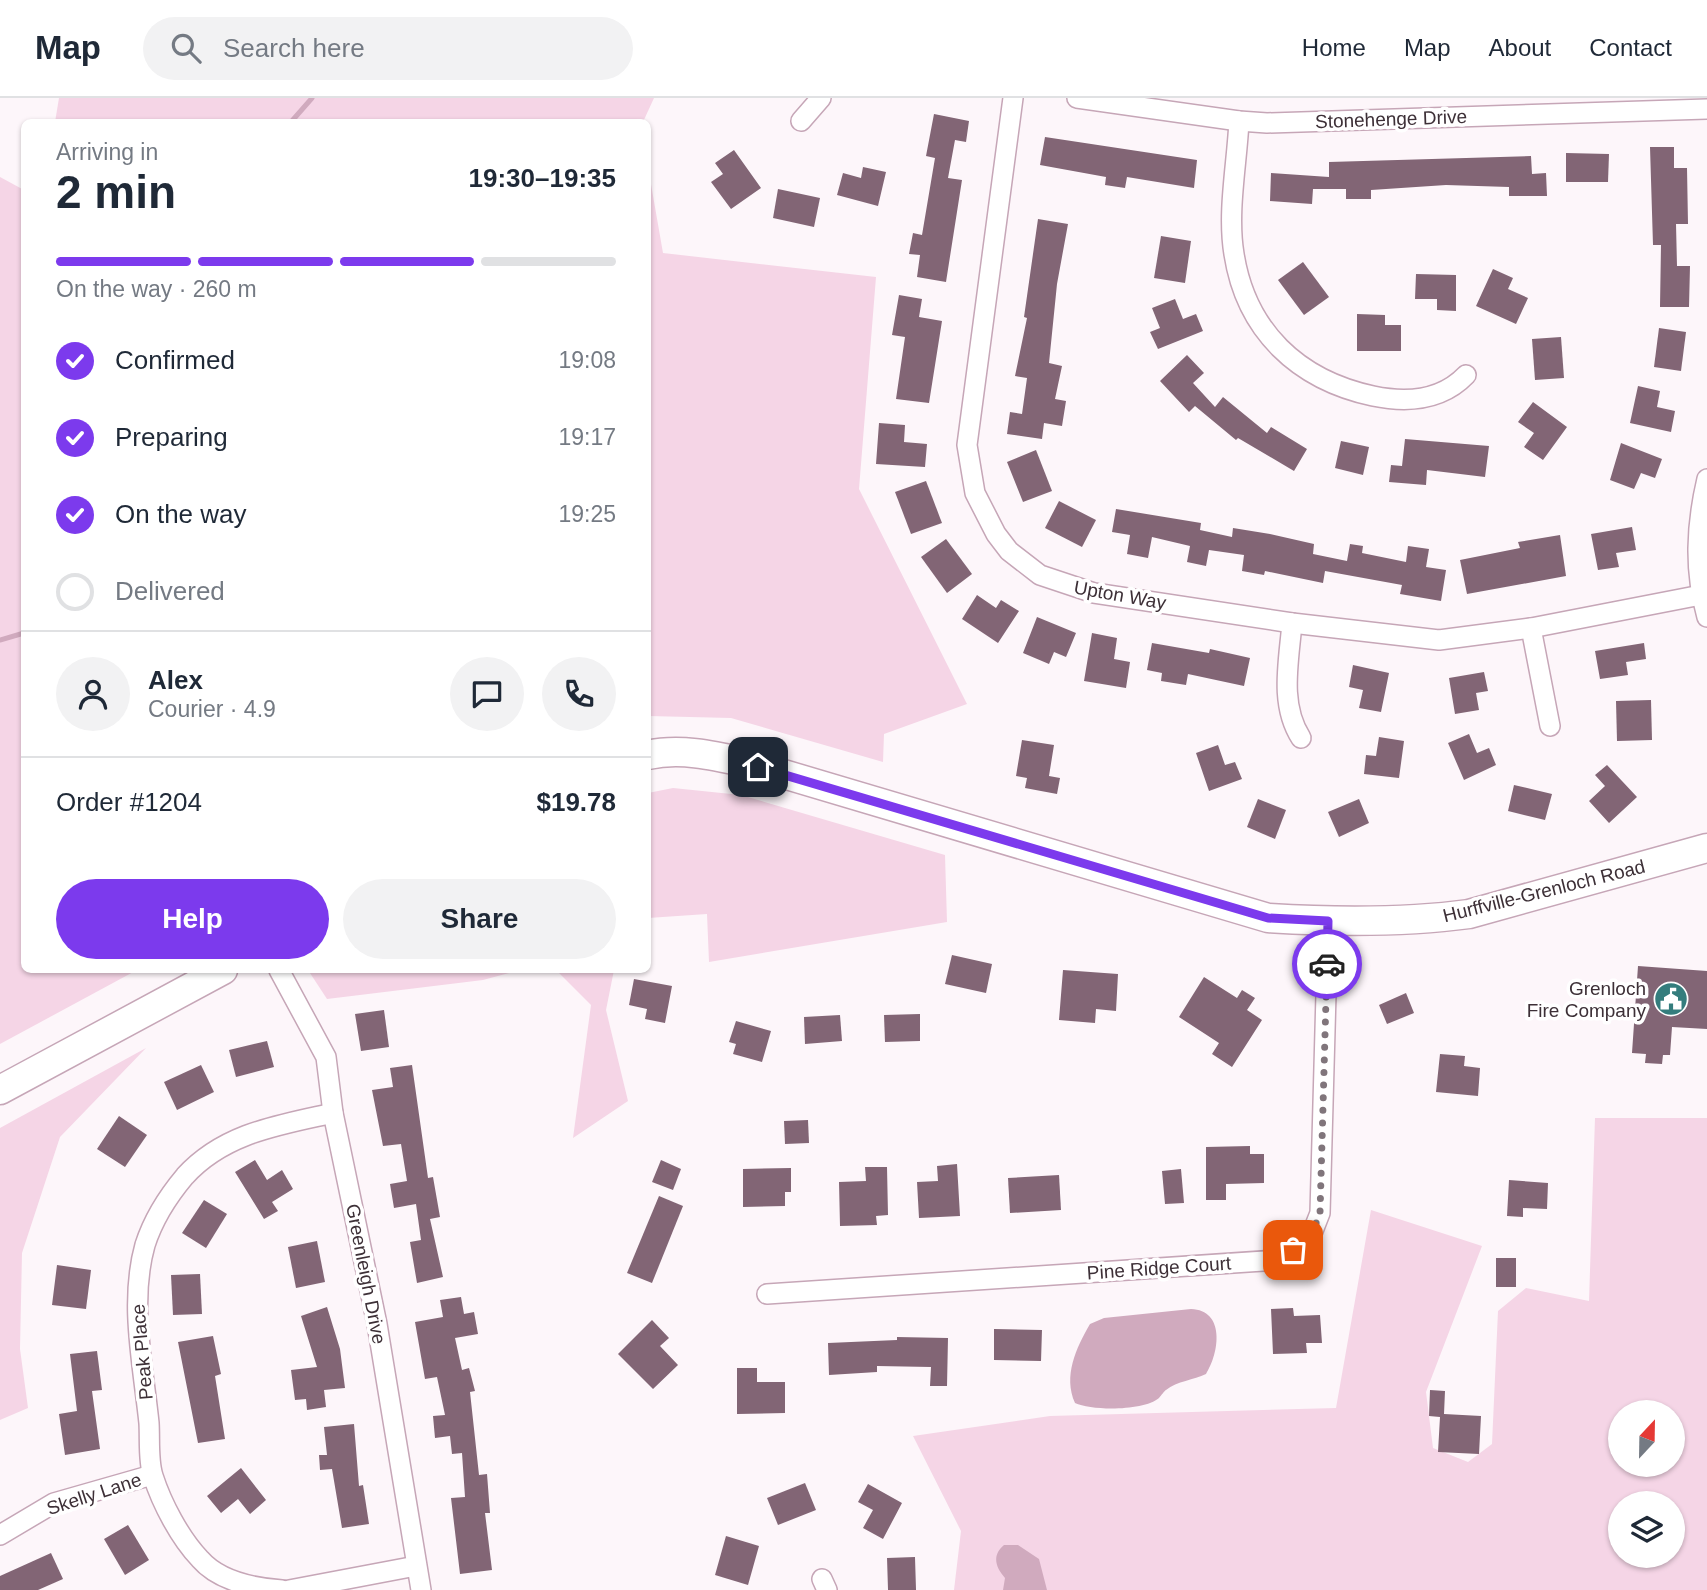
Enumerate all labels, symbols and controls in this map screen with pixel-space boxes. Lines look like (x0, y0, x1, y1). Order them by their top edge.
search box (143, 17, 633, 80)
text: Map (35, 29, 101, 66)
icon: search (167, 29, 205, 67)
text: Search here (223, 33, 365, 63)
text: Home (1302, 34, 1366, 61)
text: Map (1404, 34, 1451, 61)
text: About (1489, 34, 1551, 61)
text: Contact (1589, 34, 1672, 61)
street label: Stonehenge Drive (1315, 106, 1467, 132)
text: Arriving in (56, 139, 158, 165)
text: 19:30–19:35 (469, 163, 616, 193)
text: 2 min (56, 166, 176, 218)
text: On the way · 260 m (56, 276, 257, 302)
icon: check (56, 342, 94, 380)
text: Confirmed (115, 345, 235, 375)
text: 19:08 (558, 347, 616, 373)
icon: check (56, 419, 94, 457)
text: Preparing (115, 422, 228, 452)
text: 19:17 (558, 424, 616, 450)
icon: check (56, 496, 94, 534)
text: On the way (115, 499, 247, 529)
text: 19:25 (558, 501, 616, 527)
text: Delivered (115, 576, 225, 606)
street label: Upton Way (1072, 577, 1168, 614)
button: person (56, 657, 130, 731)
button: chat (450, 657, 524, 731)
button: phone (542, 657, 616, 731)
text: Alex (148, 665, 203, 695)
text: Courier · 4.9 (148, 696, 276, 722)
pin (728, 737, 788, 797)
icon: home (739, 748, 777, 786)
text: Order #1204 (56, 787, 202, 817)
text: $19.78 (536, 787, 616, 817)
street label: Hurffville-Grenloch Road (1441, 856, 1647, 926)
button: Help (56, 879, 329, 959)
button: Share (343, 879, 616, 959)
courier (1292, 929, 1362, 999)
icon: car (1308, 945, 1346, 983)
place label: Grenloch Fire Company (1527, 978, 1646, 1021)
public building icon: Grenloch Fire Company (1652, 980, 1690, 1018)
street label: Greenleigh Drive (342, 1202, 390, 1346)
pin (1263, 1220, 1323, 1280)
icon: bag (1274, 1231, 1312, 1269)
street label: Pine Ridge Court (1086, 1252, 1233, 1284)
street label: Peak Place (127, 1303, 157, 1401)
north arrow (1608, 1400, 1685, 1477)
map controls (1608, 1400, 1685, 1568)
street label: Skelly Lane (44, 1469, 144, 1519)
button: layers (1608, 1491, 1685, 1568)

